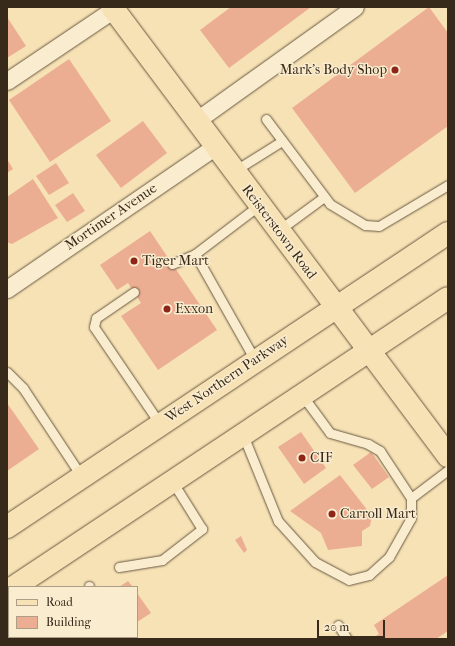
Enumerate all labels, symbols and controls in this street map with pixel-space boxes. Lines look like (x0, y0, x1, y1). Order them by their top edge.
place label: Mark's Body Shop (280, 62, 387, 78)
marker: Mark's Body Shop (390, 65, 400, 75)
street label: Mortimer Avenue (62, 180, 160, 254)
street label: Reisterstown Road (238, 182, 320, 282)
place label: Tiger Mart (142, 253, 209, 269)
marker: Tiger Mart (129, 256, 139, 266)
place label: Exxon (175, 301, 213, 317)
marker: Exxon (162, 304, 172, 314)
street label: West Northern Parkway (162, 332, 292, 426)
place label: CIF (310, 450, 332, 466)
marker: CIF (297, 453, 307, 463)
place label: Carroll Mart (340, 506, 416, 522)
marker: Carroll Mart (327, 509, 337, 519)
legend (8, 586, 138, 638)
text: Road (46, 595, 73, 609)
scale bar (319, 612, 387, 638)
text: Building (46, 615, 91, 629)
text: 20 m (324, 620, 349, 634)

